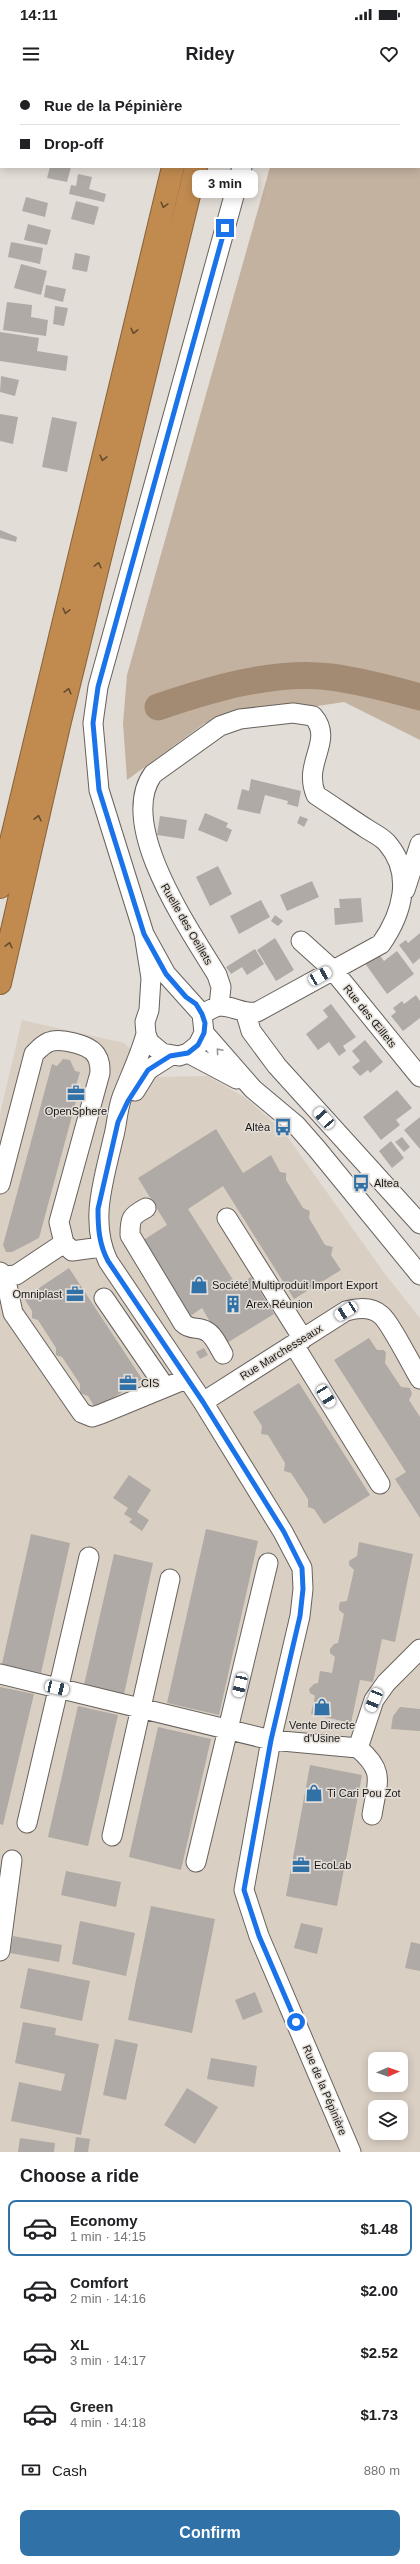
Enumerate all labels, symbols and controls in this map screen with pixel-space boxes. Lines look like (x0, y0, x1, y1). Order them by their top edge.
text: 14:11 (20, 6, 58, 23)
icon: menu (20, 43, 42, 65)
icon: heart (378, 43, 400, 65)
text: Ridey (185, 44, 235, 64)
text: Rue de la Pépinière (44, 97, 182, 114)
text: Drop-off (44, 135, 103, 152)
callout: 3 min (192, 170, 258, 198)
text: 3 min (208, 176, 242, 191)
one-way arrow (160, 201, 169, 208)
route end (216, 219, 234, 237)
one-way arrow (130, 328, 138, 334)
one-way arrow (99, 454, 108, 461)
one-way arrow (94, 562, 102, 568)
one-way arrow (62, 607, 71, 614)
one-way arrow (63, 688, 71, 695)
one-way arrow (33, 815, 42, 822)
street label: Ruelle des Oeillets (159, 881, 215, 967)
one-way arrow (4, 941, 12, 948)
car (307, 965, 333, 987)
street label: Rue des Œillets (341, 982, 399, 1050)
one-way arrow (216, 1048, 223, 1056)
office icon: OpenSphere (66, 1083, 86, 1103)
place label: OpenSphere (45, 1105, 107, 1117)
car (312, 1105, 336, 1131)
bus stop icon: Altèa (273, 1117, 293, 1137)
place label: Altèa (245, 1121, 271, 1133)
bus stop icon: Altea (351, 1173, 371, 1193)
place label: Altea (374, 1177, 400, 1189)
shop icon: Société Multiproduit Import Export (189, 1275, 209, 1295)
place label: Société Multiproduit Import Export (212, 1279, 378, 1291)
office icon: Omniplast (65, 1284, 85, 1304)
place label: Omniplast (12, 1288, 62, 1300)
building icon: Arex Réunion (223, 1294, 243, 1314)
place label: Arex Réunion (246, 1298, 313, 1310)
car (333, 1299, 359, 1323)
street label: Rue Marchesseaux (238, 1322, 325, 1382)
office icon: CIS (118, 1373, 138, 1393)
place label: CIS (141, 1377, 159, 1389)
car (315, 1383, 337, 1409)
car (231, 1672, 249, 1698)
car (44, 1679, 70, 1697)
car (364, 1687, 384, 1713)
shop icon: Vente Directe d'Usine (312, 1697, 332, 1717)
place label: Vente Directe d'Usine (289, 1719, 355, 1744)
shop icon: Ti Cari Pou Zot (304, 1783, 324, 1803)
place label: Ti Cari Pou Zot (327, 1787, 401, 1799)
office icon: EcoLab (291, 1855, 311, 1875)
place label: EcoLab (314, 1859, 351, 1871)
route start (287, 2013, 305, 2031)
street label: Rue de la Pépinière (301, 2043, 349, 2137)
north arrow (368, 2052, 408, 2092)
map controls (368, 2052, 408, 2140)
button: layers (368, 2100, 408, 2140)
text: Choose a ride (20, 2166, 139, 2186)
icon: car (22, 2210, 58, 2246)
text: Economy (70, 2212, 138, 2229)
text: $1.48 (360, 2220, 398, 2237)
text: 1 min · 14:15 (70, 2229, 146, 2244)
icon: car (22, 2272, 58, 2308)
text: Comfort (70, 2274, 128, 2291)
text: $2.00 (360, 2282, 398, 2299)
text: 2 min · 14:16 (70, 2291, 146, 2306)
icon: car (22, 2334, 58, 2370)
text: XL (70, 2336, 89, 2353)
text: $2.52 (360, 2344, 398, 2361)
text: 3 min · 14:17 (70, 2353, 146, 2368)
icon: car (22, 2396, 58, 2432)
text: Green (70, 2398, 113, 2415)
text: $1.73 (360, 2406, 398, 2423)
text: 4 min · 14:18 (70, 2415, 146, 2430)
icon: cash (20, 2459, 42, 2481)
text: Cash (52, 2462, 87, 2479)
text: 880 m (364, 2463, 400, 2478)
button: Confirm (20, 2510, 400, 2556)

